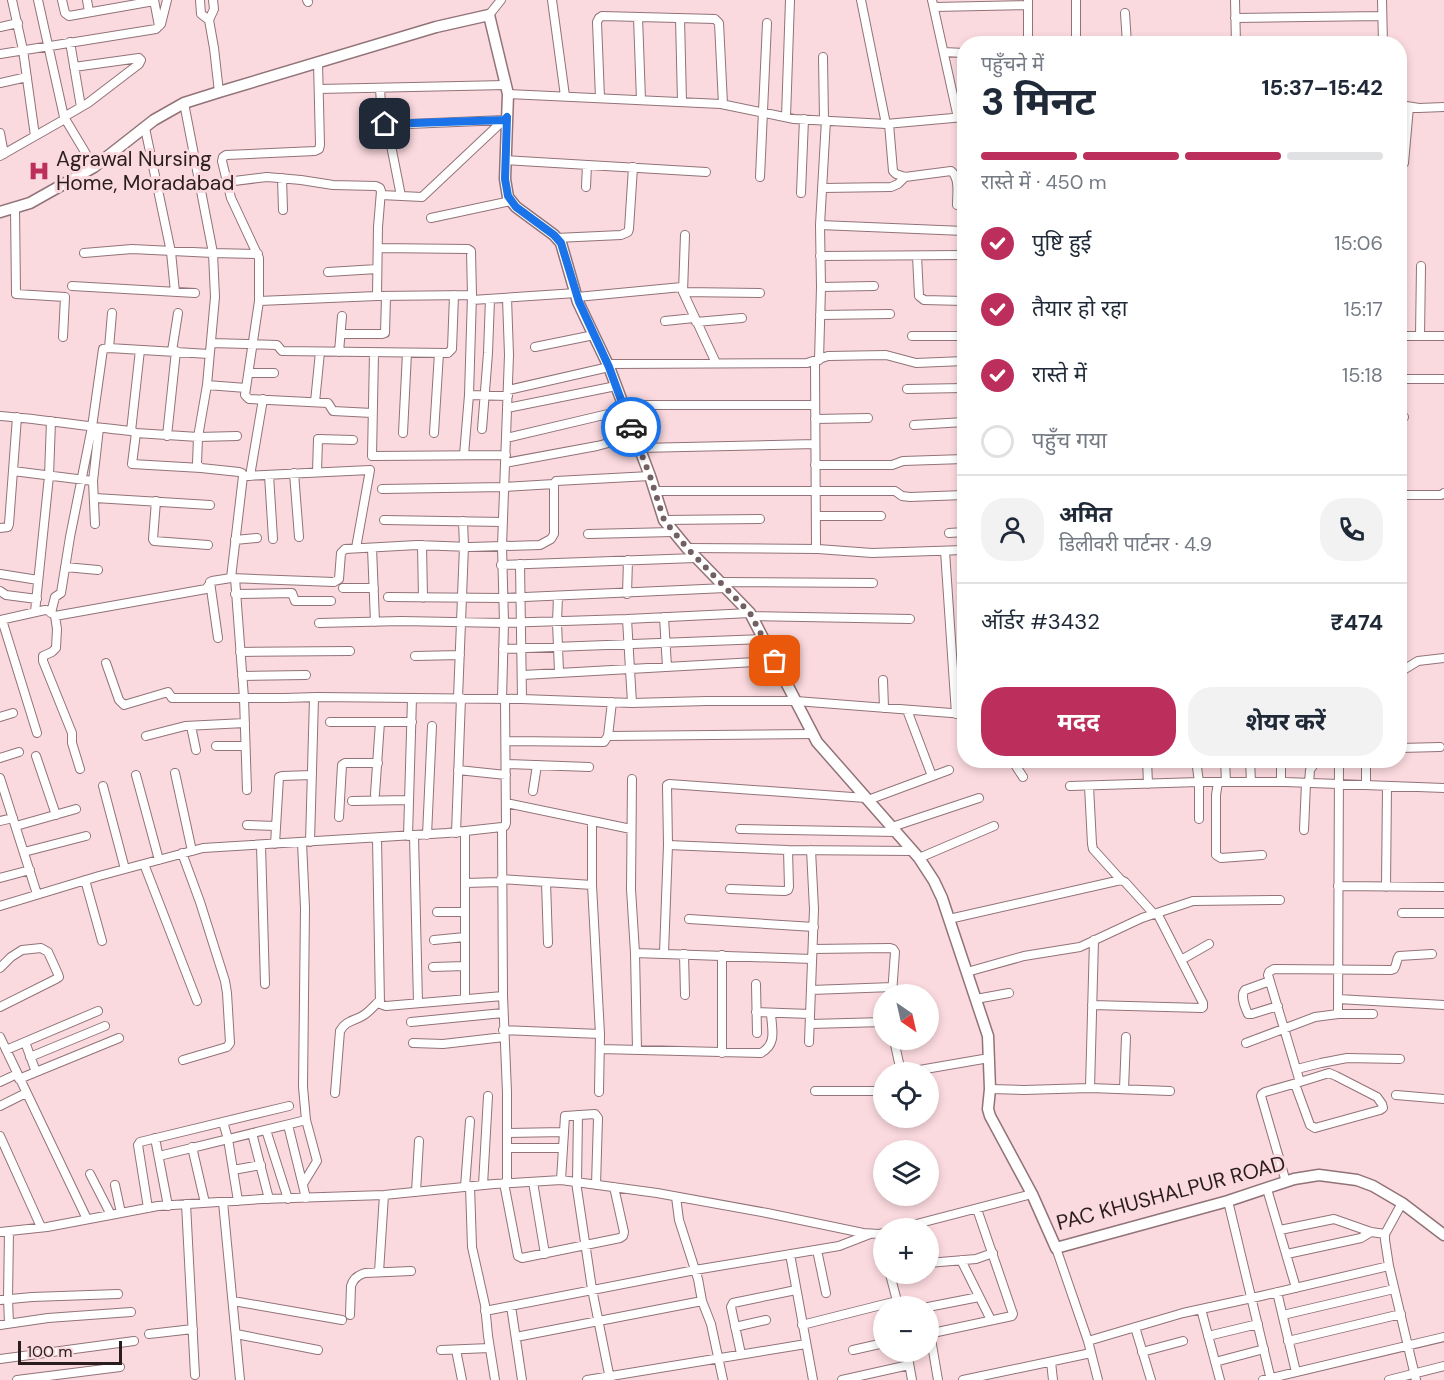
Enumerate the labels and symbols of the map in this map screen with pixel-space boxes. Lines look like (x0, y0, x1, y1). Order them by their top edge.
pin (359, 98, 410, 149)
place label: Agrawal Nursing Home, Moradabad (56, 145, 234, 197)
hospital icon: Agrawal Nursing Home, Moradabad (27, 159, 51, 183)
courier (601, 397, 661, 457)
pin (749, 635, 800, 686)
north arrow (873, 984, 939, 1050)
street label: PAC KHUSHALPUR ROAD (1053, 1149, 1289, 1237)
scale bar (18, 1338, 122, 1366)

